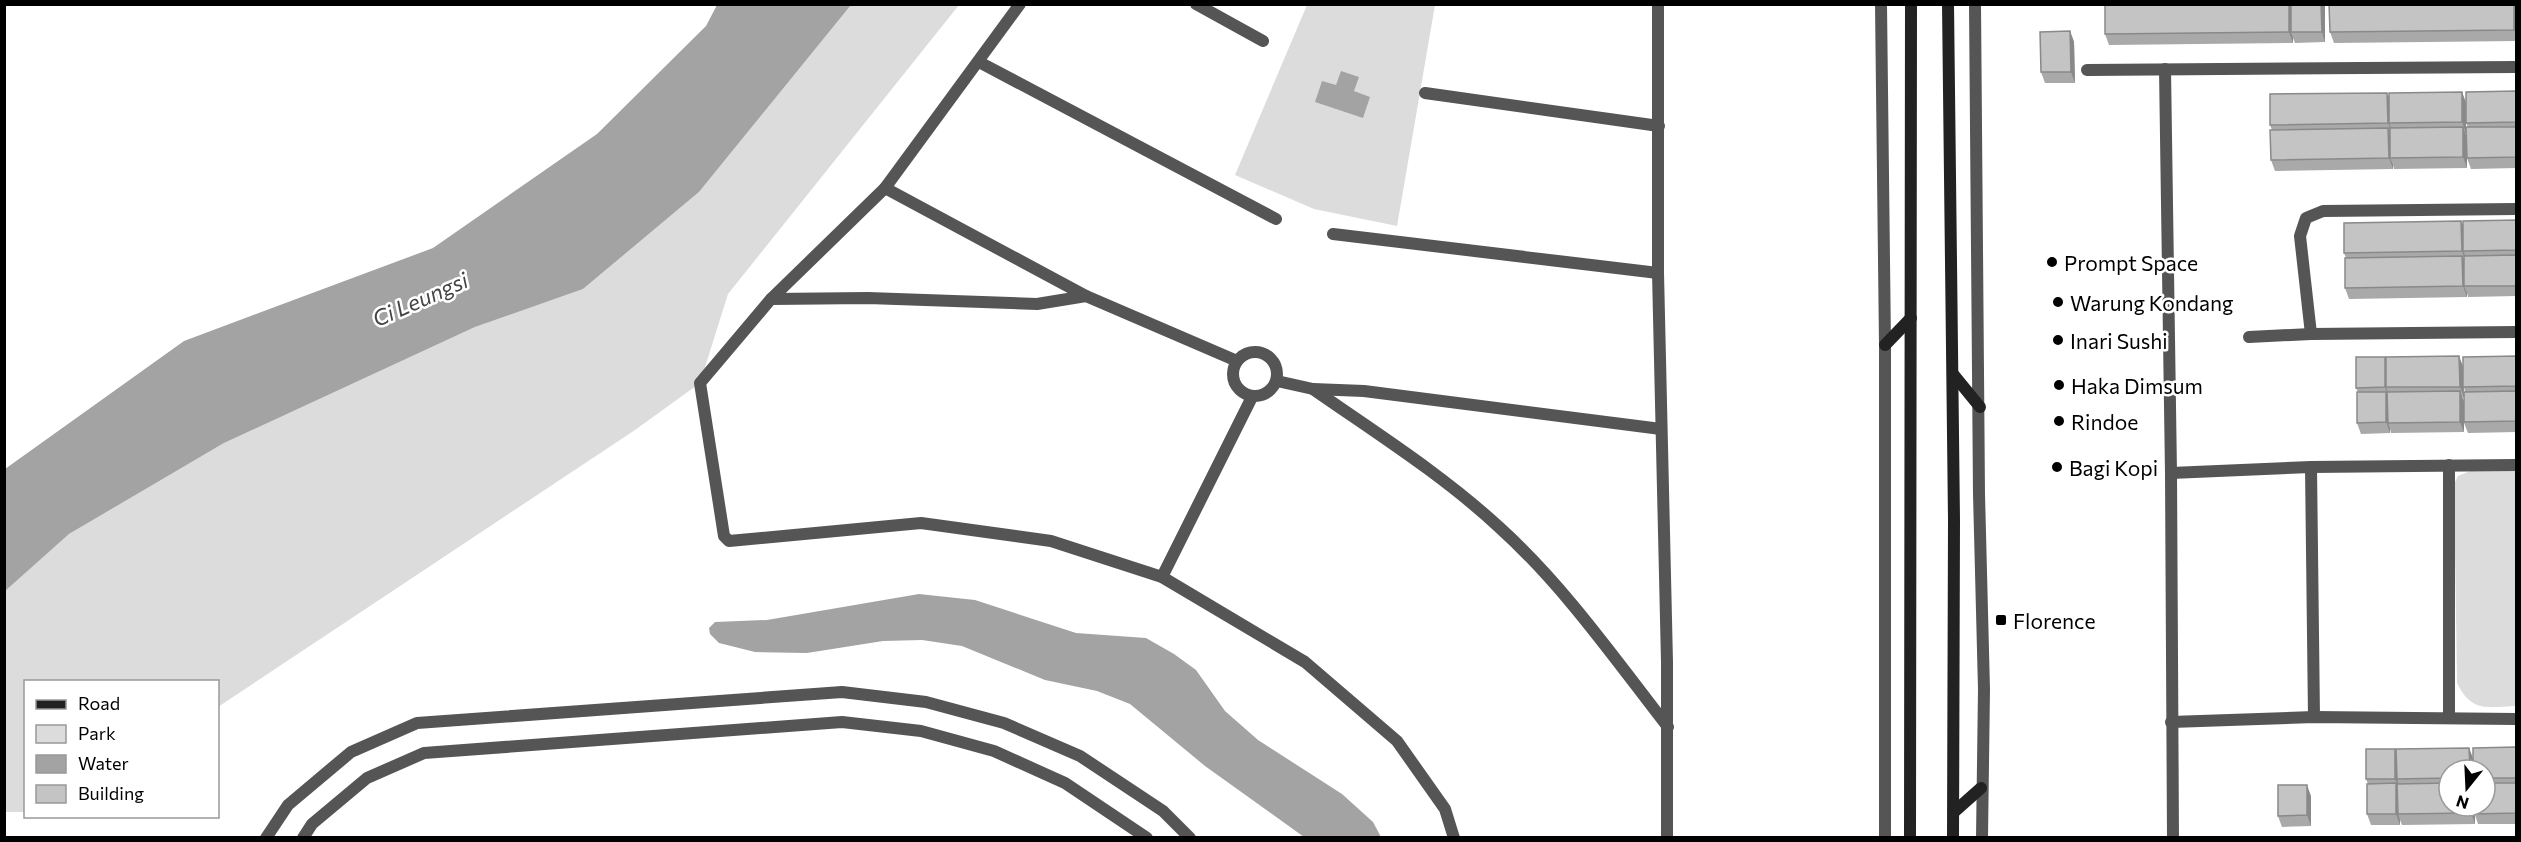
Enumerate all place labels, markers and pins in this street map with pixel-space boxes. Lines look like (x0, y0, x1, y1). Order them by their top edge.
place label: Prompt Space (2064, 250, 2198, 275)
marker: Prompt Space (2045, 255, 2059, 269)
place label: Warung Kondang (2070, 290, 2233, 315)
marker: Warung Kondang (2051, 295, 2065, 309)
place label: Inari Sushi (2070, 328, 2168, 353)
marker: Inari Sushi (2051, 333, 2065, 347)
place label: Haka Dimsum (2071, 373, 2203, 398)
marker: Haka Dimsum (2052, 378, 2066, 392)
place label: Rindoe (2071, 409, 2138, 434)
marker: Rindoe (2052, 414, 2066, 428)
place label: Bagi Kopi (2069, 455, 2158, 480)
marker: Bagi Kopi (2050, 460, 2064, 474)
place label: Florence (2013, 608, 2096, 633)
marker: Florence (1994, 613, 2008, 627)

